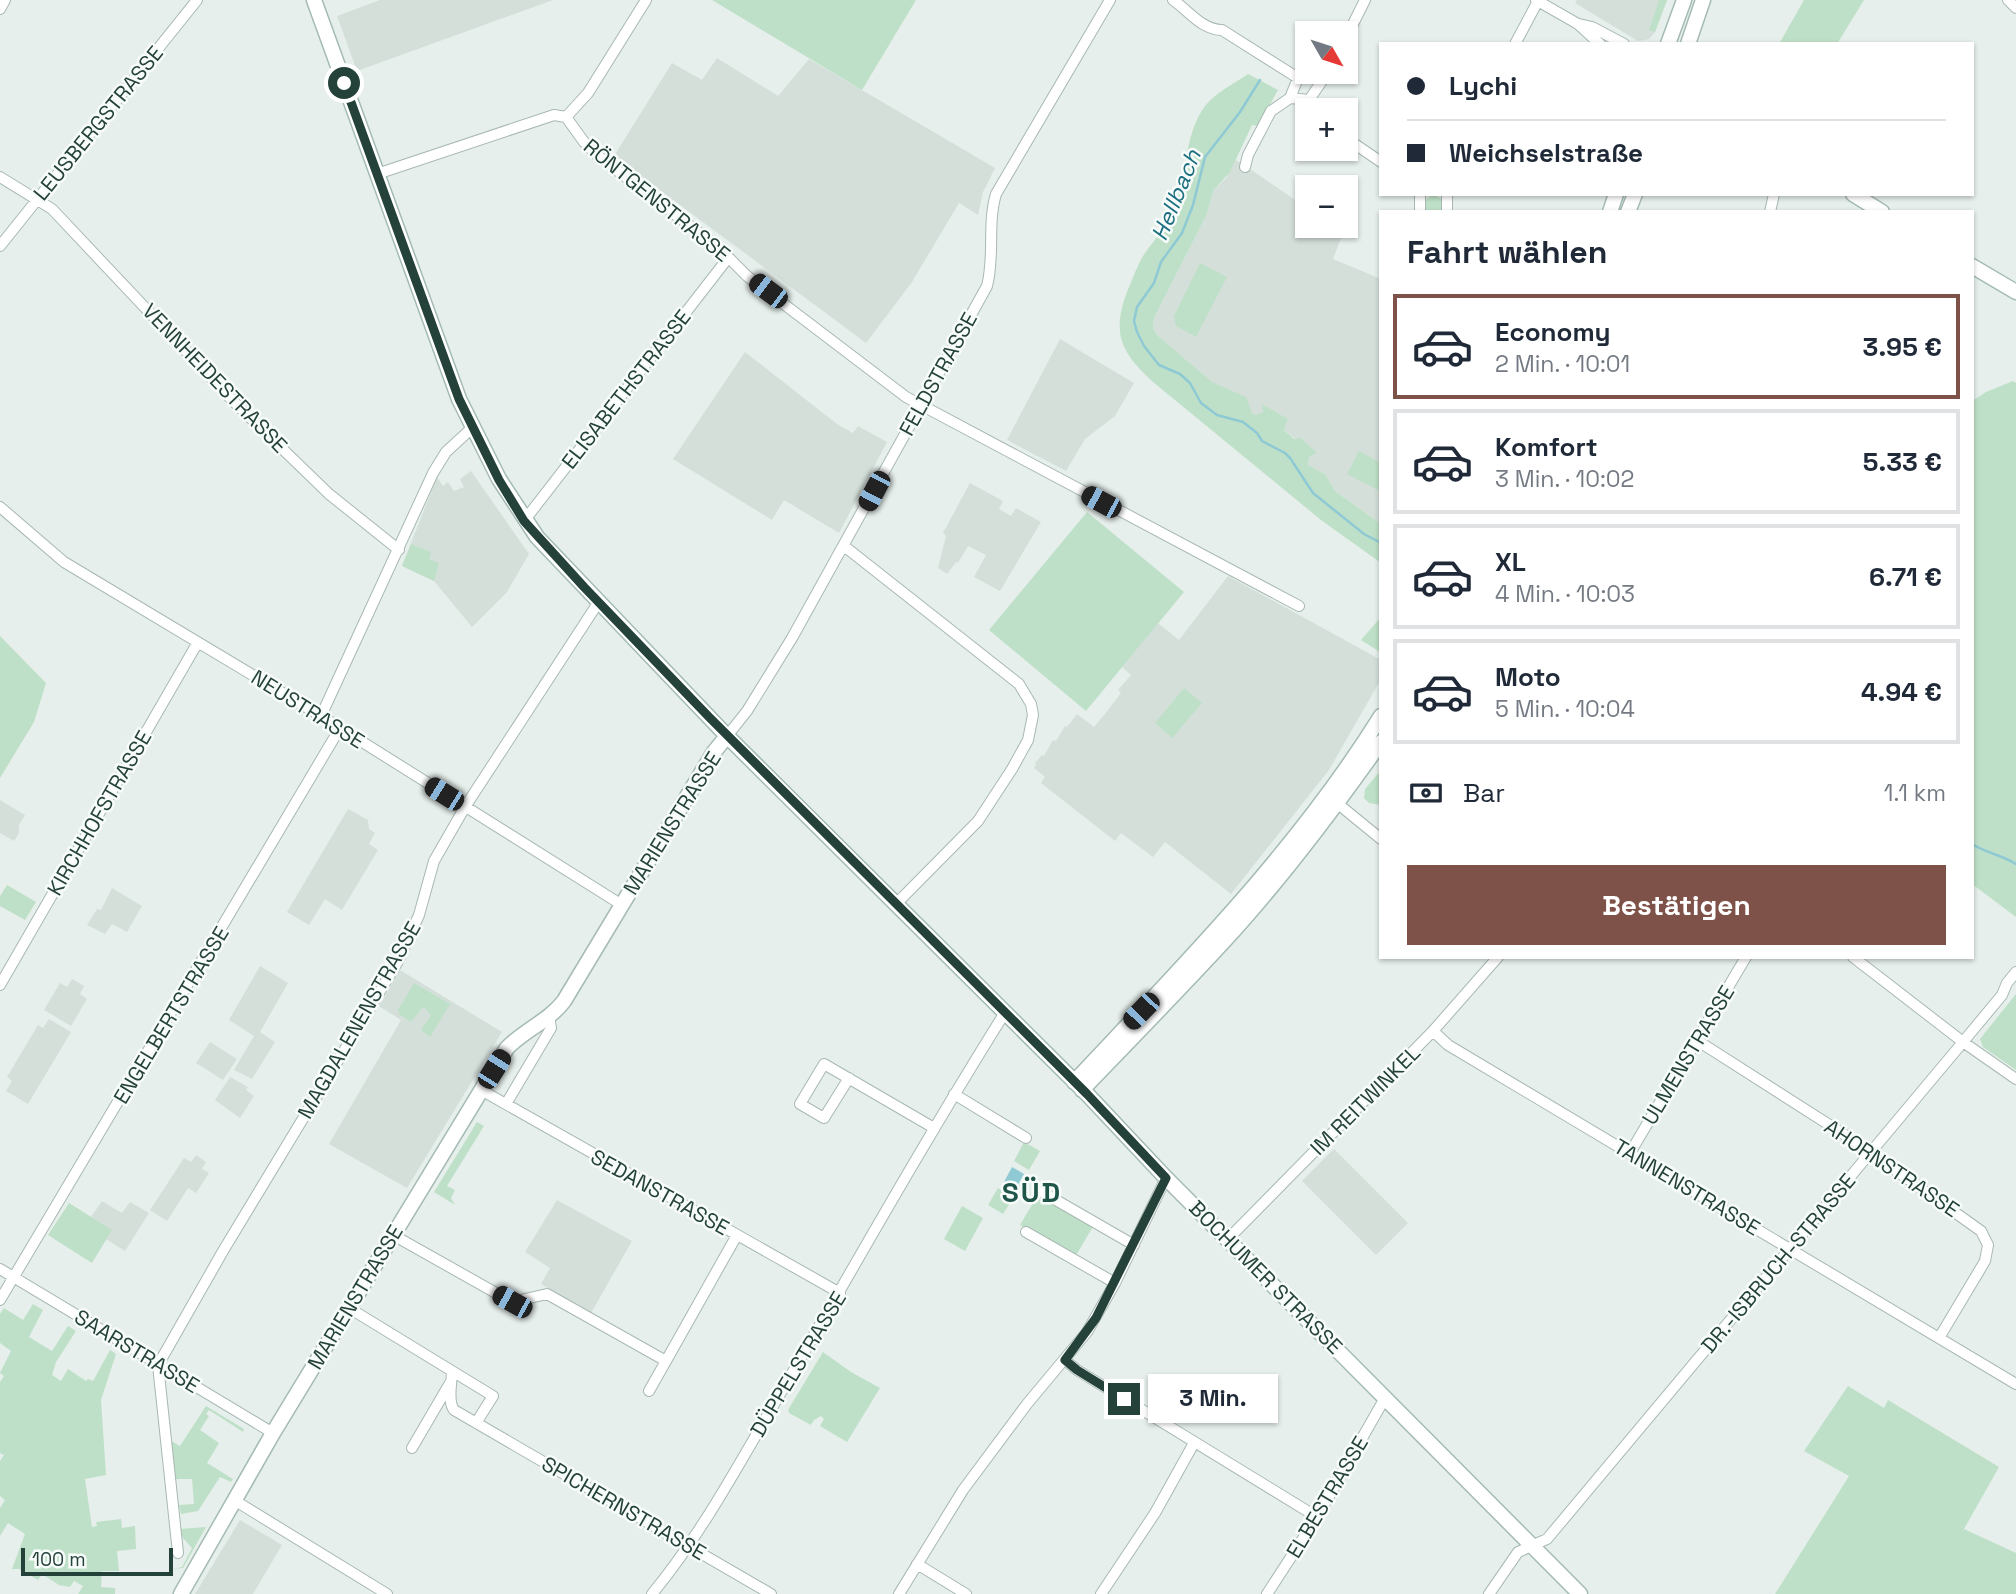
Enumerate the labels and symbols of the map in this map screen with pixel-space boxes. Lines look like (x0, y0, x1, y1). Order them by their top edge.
north arrow (1295, 21, 1358, 84)
street label: LEUSBERGSTRASSE (27, 40, 169, 206)
route start (328, 67, 360, 99)
street label: RÖNTGENSTRASSE (578, 133, 736, 267)
water label: Hellbach (1144, 144, 1208, 245)
car (745, 270, 792, 312)
street label: VENNHEIDESTRASSE (137, 297, 293, 459)
street label: ELISABETHSTRASSE (555, 304, 697, 474)
street label: FELDSTRASSE (893, 307, 983, 441)
car (855, 468, 894, 514)
car (1078, 483, 1125, 521)
street label: NEUSTRASSE (246, 664, 370, 754)
street label: KIRCHHOFSTRASSE (41, 726, 157, 900)
street label: MARIENSTRASSE (617, 746, 727, 900)
car (421, 774, 468, 814)
street label: MAGDALENENSTRASSE (291, 916, 427, 1124)
street label: ENGELBERTSTRASSE (107, 921, 235, 1109)
street label: ULMENSTRASSE (1636, 980, 1740, 1130)
car (1119, 989, 1164, 1033)
street label: IM REITWINKEL (1304, 1039, 1426, 1161)
car (474, 1046, 515, 1092)
street label: AHORNSTRASSE (1819, 1113, 1965, 1223)
street label: TANNENSTRASSE (1609, 1133, 1765, 1241)
street label: SEDANSTRASSE (586, 1143, 734, 1241)
street label: DR.-ISBRUCH-STRASSE (1695, 1168, 1861, 1358)
district label: SÜD (1002, 1174, 1062, 1210)
street label: BOCHUMER STRASSE (1183, 1194, 1349, 1360)
street label: MARIENSTRASSE (301, 1220, 409, 1374)
car (489, 1283, 536, 1321)
street label: DÜPPELSTRASSE (744, 1286, 852, 1442)
street label: SAARSTRASSE (70, 1303, 204, 1399)
callout: 3 Min. (1148, 1374, 1278, 1424)
route end (1108, 1383, 1140, 1415)
street label: ELBESTRASSE (1280, 1431, 1374, 1563)
street label: SPICHERNSTRASSE (537, 1450, 711, 1566)
scale bar (21, 1545, 173, 1577)

